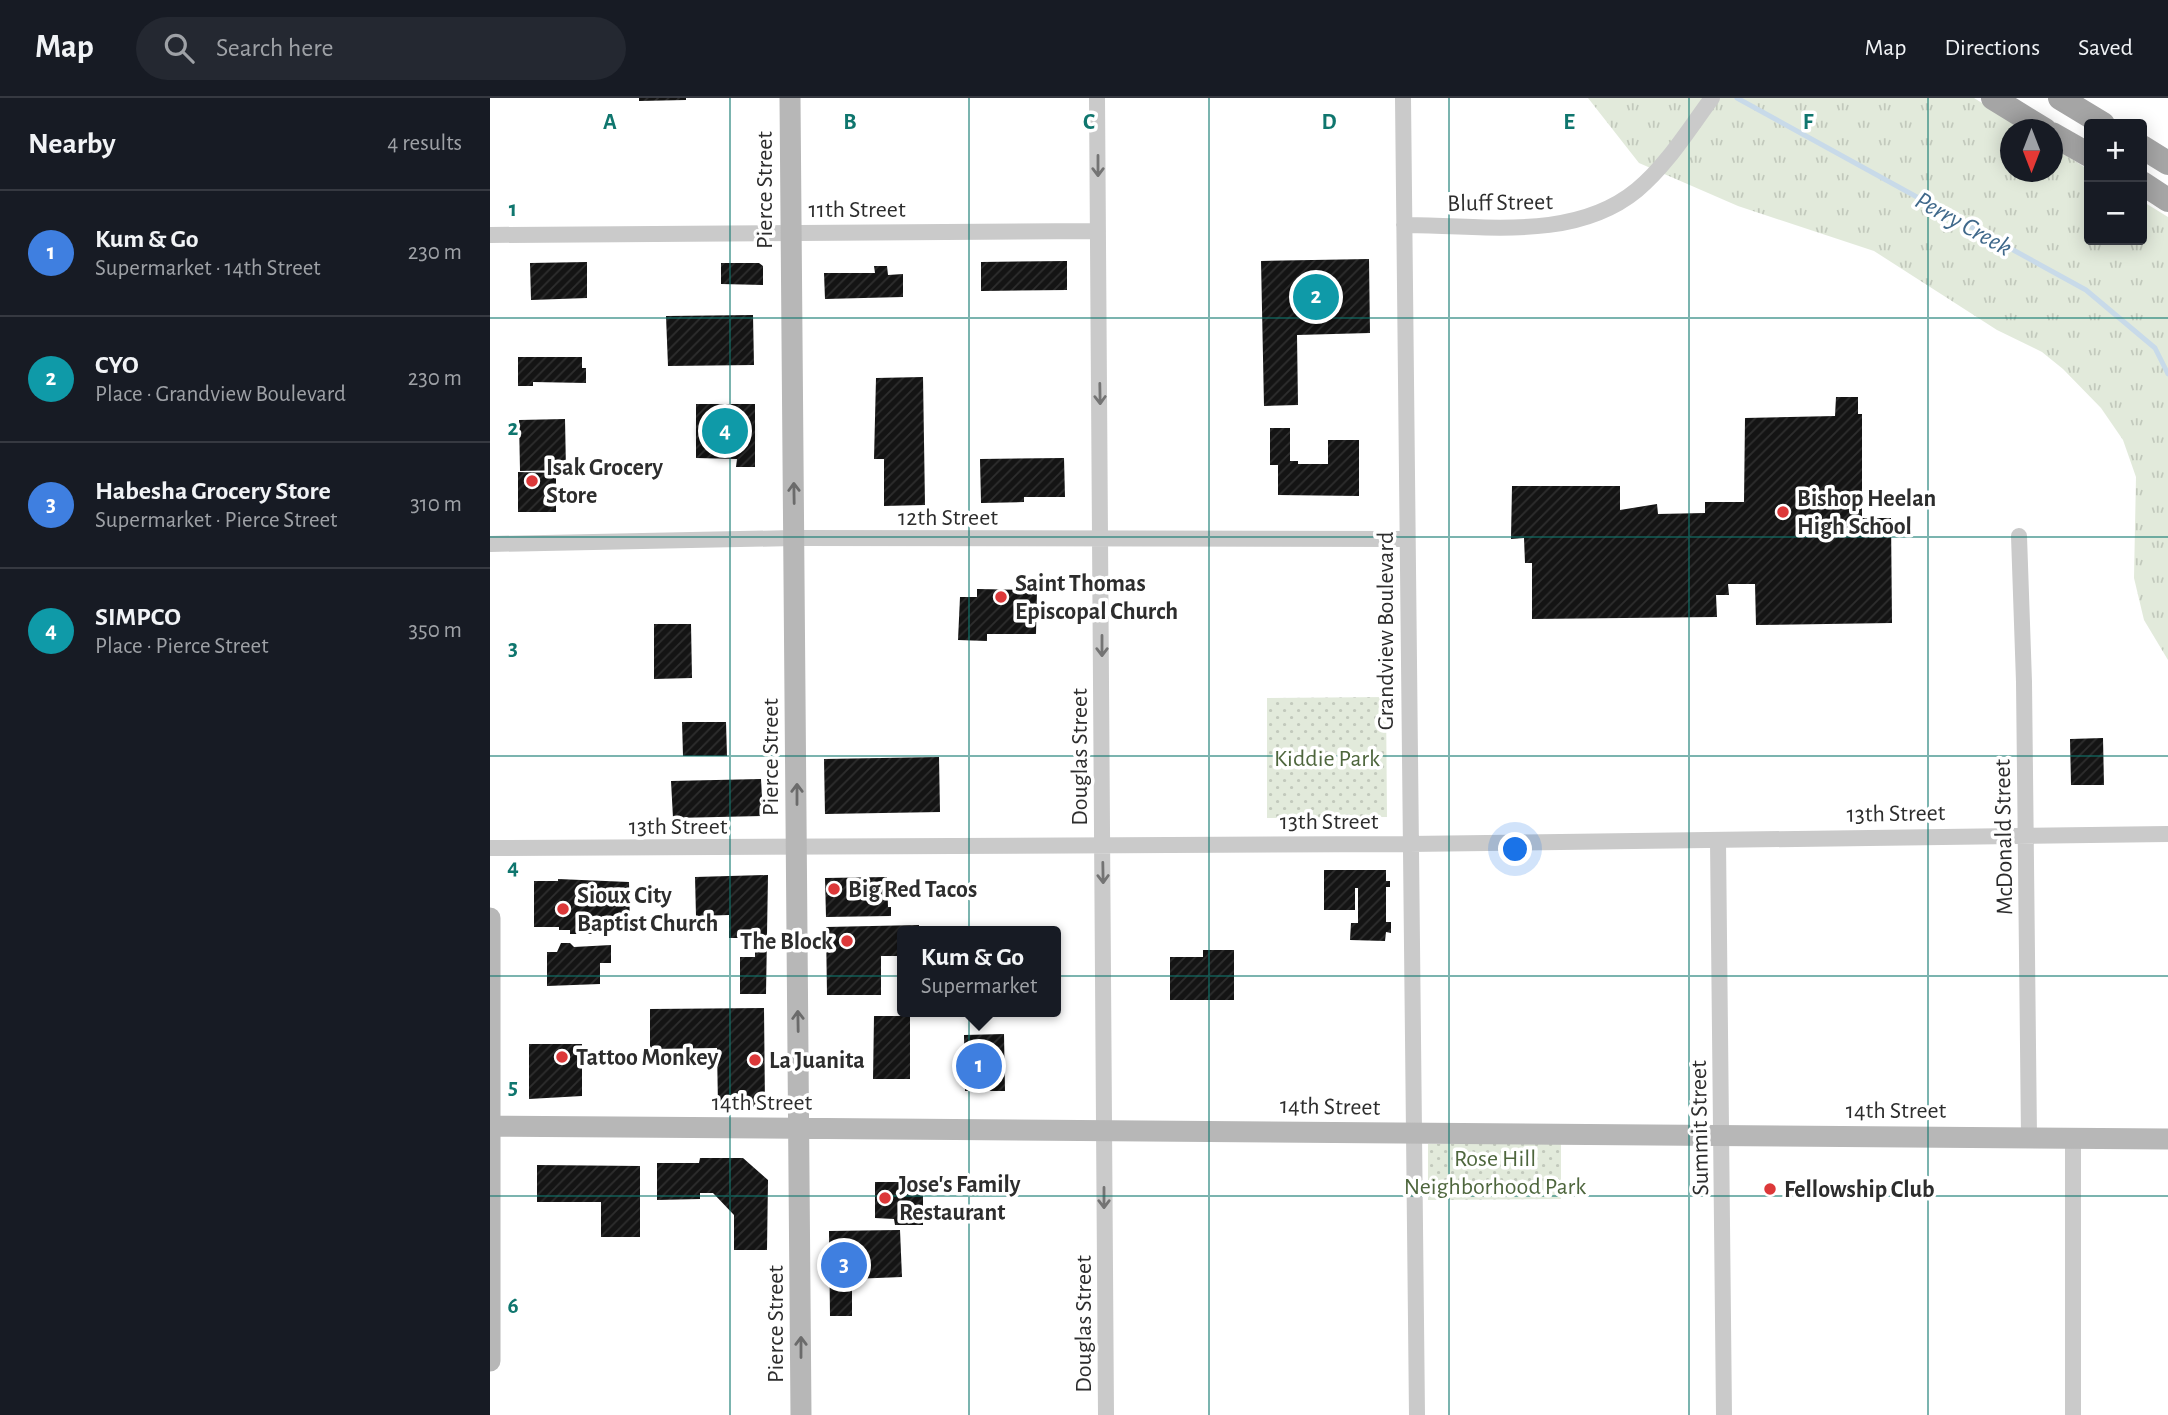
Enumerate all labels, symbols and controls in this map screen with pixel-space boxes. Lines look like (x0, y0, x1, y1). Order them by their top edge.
search box (136, 17, 626, 80)
icon: search (160, 29, 198, 67)
text: Map (35, 31, 94, 64)
text: Search here (216, 35, 334, 61)
text: Map (1864, 36, 1906, 60)
text: Directions (1944, 36, 2040, 60)
text: Saved (2078, 36, 2133, 60)
text: A (603, 111, 617, 134)
text: B (843, 111, 857, 134)
text: C (1083, 111, 1095, 134)
text: D (1321, 111, 1337, 134)
text: E (1563, 111, 1575, 134)
text: F (1803, 111, 1814, 134)
north arrow (2000, 119, 2063, 182)
map controls (2084, 119, 2147, 245)
button: + (2084, 119, 2147, 182)
text: Nearby (28, 129, 116, 159)
street label: Pierce Street (753, 131, 777, 249)
text: 4 results (387, 132, 462, 155)
one-way arrow (1091, 154, 1105, 177)
button: − (2084, 182, 2147, 245)
water label: Perry Creek (1911, 187, 2016, 261)
street label: Bluff Street (1447, 190, 1553, 216)
text: 1 (509, 198, 517, 221)
street label: 11th Street (808, 198, 906, 222)
text: Kum & Go (95, 226, 198, 252)
text: 1 (47, 241, 55, 264)
text: 230 m (408, 241, 462, 264)
text: Supermarket · 14th Street (95, 257, 321, 280)
pin: 2 (1293, 271, 1339, 323)
text: CYO (95, 352, 139, 378)
text: 2 (46, 367, 56, 390)
text: 230 m (408, 367, 462, 390)
one-way arrow (1094, 382, 1107, 405)
text: Place · Grandview Boulevard (95, 383, 346, 406)
pin: 4 (702, 405, 748, 457)
text: 2 (508, 417, 519, 440)
place label: Isak Grocery Store (546, 456, 663, 508)
marker: Isak Grocery Store (524, 473, 540, 489)
text: Habesha Grocery Store (95, 478, 331, 504)
one-way arrow (787, 482, 801, 505)
place label: Bishop Heelan High School (1797, 487, 1936, 539)
text: 3 (46, 493, 56, 516)
text: 310 m (410, 493, 462, 516)
marker: Bishop Heelan High School (1775, 504, 1791, 520)
street label: 12th Street (898, 506, 998, 530)
text: Supermarket · Pierce Street (95, 509, 337, 532)
street label: Grandview Boulevard (1374, 532, 1398, 730)
place label: Saint Thomas Episcopal Church (1015, 572, 1178, 624)
marker: Saint Thomas Episcopal Church (993, 589, 1009, 605)
text: SIMPCO (95, 604, 181, 630)
text: 4 (45, 619, 57, 642)
text: 350 m (409, 619, 462, 642)
one-way arrow (1095, 634, 1109, 657)
text: Place · Pierce Street (95, 635, 269, 658)
text: 3 (508, 637, 518, 660)
street label: Douglas Street (1068, 688, 1092, 826)
street label: Pierce Street (759, 698, 783, 816)
park label: Kiddie Park (1274, 747, 1380, 771)
street label: McDonald Street (1991, 758, 2017, 915)
one-way arrow (790, 783, 803, 806)
street label: 13th Street (1846, 801, 1946, 827)
street label: 13th Street (1280, 810, 1379, 834)
street label: 13th Street (629, 815, 728, 839)
your location (1498, 832, 1532, 866)
text: 4 (507, 856, 519, 879)
one-way arrow (1096, 861, 1110, 884)
place label: Big Red Tacos (848, 878, 977, 902)
marker: Big Red Tacos (826, 881, 842, 897)
place label: Sioux City Baptist Church (577, 884, 718, 936)
marker: Sioux City Baptist Church (555, 901, 571, 917)
popup (897, 926, 1061, 1017)
place label: The Block (740, 930, 833, 954)
marker: The Block (839, 933, 855, 949)
text: Kum & Go (921, 944, 1024, 970)
text: Supermarket (921, 975, 1037, 998)
one-way arrow (791, 1010, 805, 1033)
pin: 1 (956, 1040, 1002, 1092)
place label: Tattoo Monkey (576, 1046, 718, 1070)
marker: Tattoo Monkey (554, 1049, 570, 1065)
place label: La Juanita (769, 1049, 865, 1073)
marker: La Juanita (747, 1052, 763, 1068)
street label: Summit Street (1687, 1060, 1713, 1196)
text: 5 (508, 1076, 518, 1099)
street label: 14th Street (712, 1091, 813, 1115)
street label: 14th Street (1280, 1094, 1381, 1120)
street label: 14th Street (1846, 1099, 1947, 1123)
park label: Rose Hill Neighborhood Park (1404, 1147, 1586, 1199)
place label: Jose's Family Restaurant (899, 1173, 1021, 1225)
place label: Fellowship Club (1784, 1178, 1935, 1202)
marker: Fellowship Club (1762, 1181, 1778, 1197)
one-way arrow (1097, 1186, 1111, 1209)
marker: Jose's Family Restaurant (877, 1190, 893, 1206)
pin: 3 (821, 1239, 867, 1291)
street label: Douglas Street (1072, 1255, 1096, 1393)
street label: Pierce Street (764, 1265, 788, 1383)
text: 6 (507, 1295, 519, 1318)
one-way arrow (794, 1336, 808, 1359)

